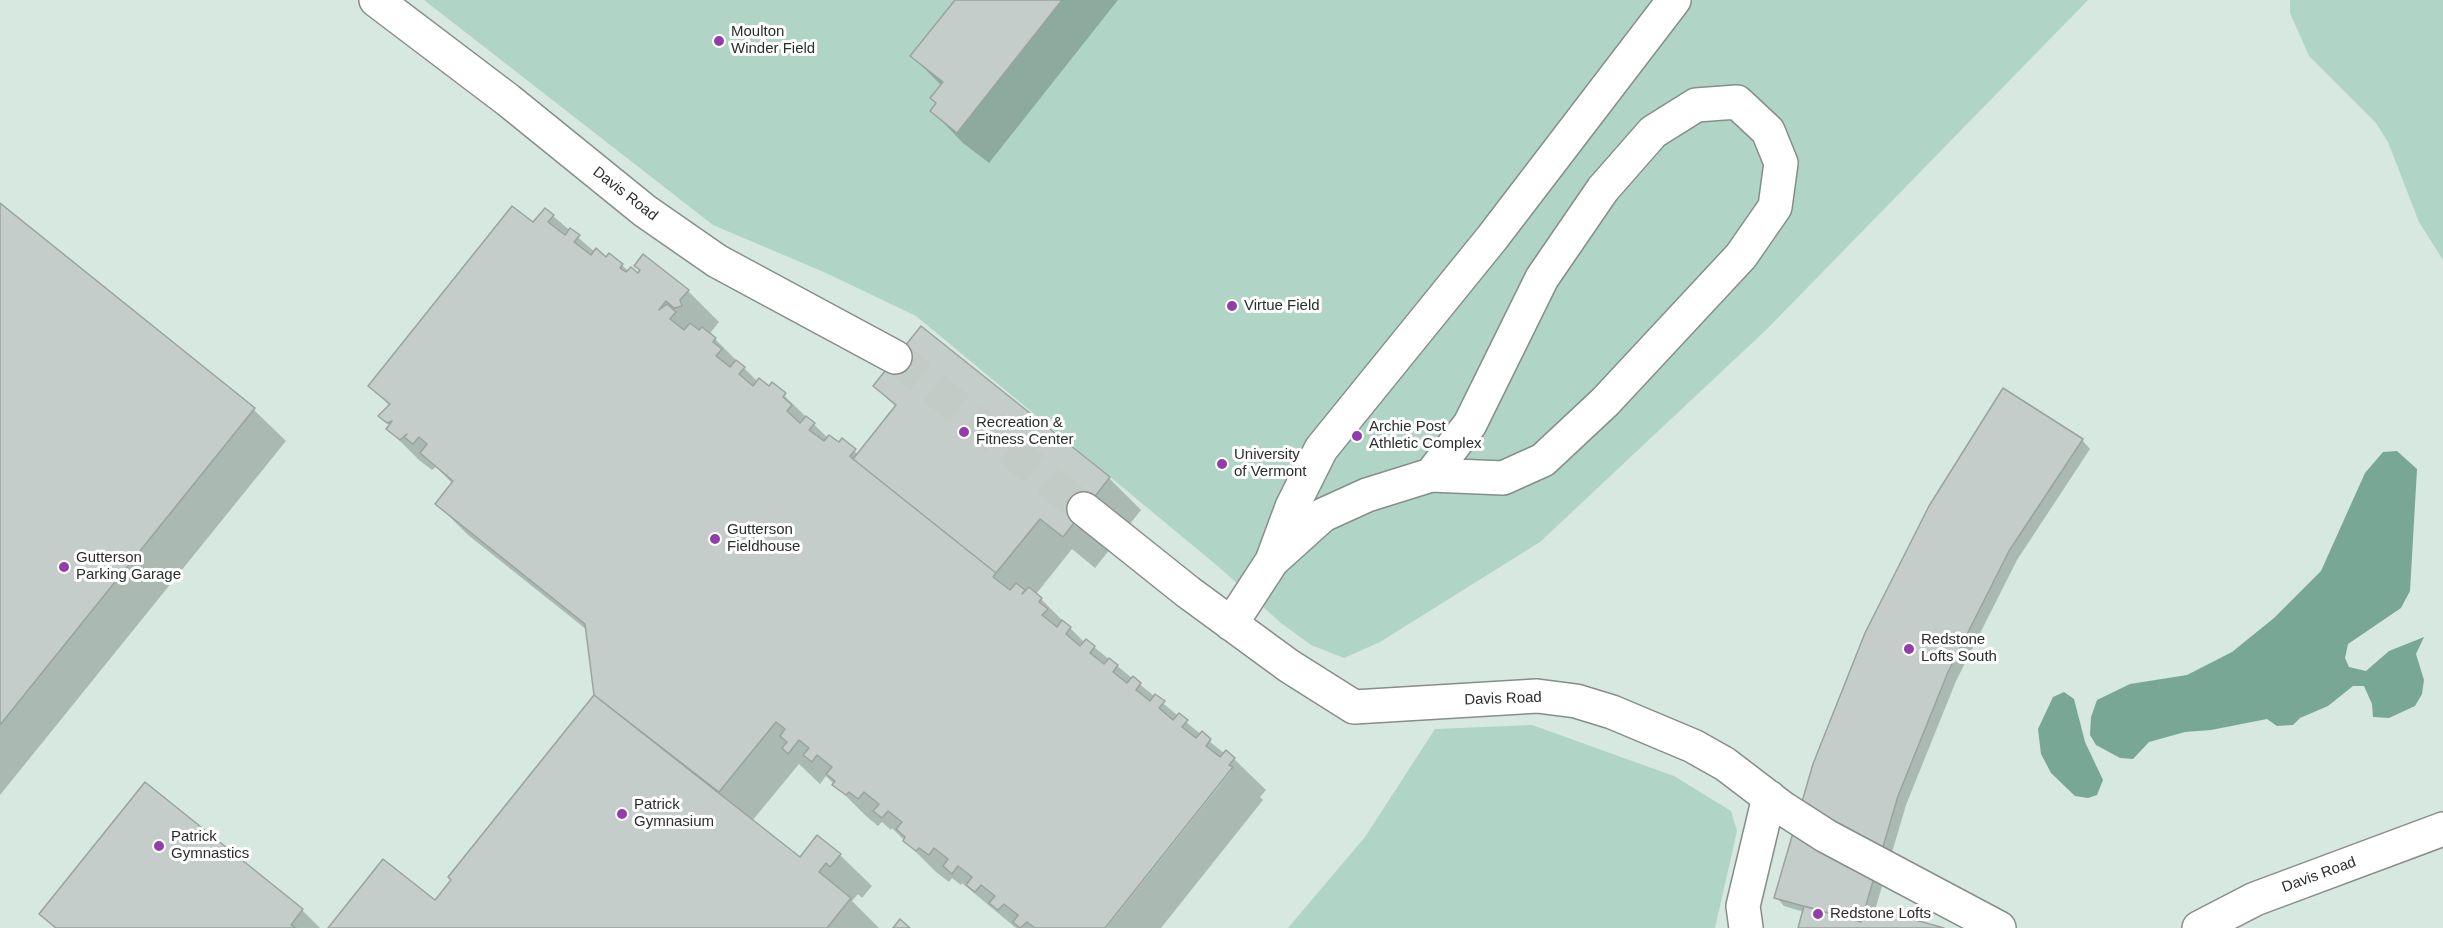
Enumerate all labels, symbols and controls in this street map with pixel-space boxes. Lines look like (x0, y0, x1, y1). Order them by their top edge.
place label: Moulton Winder Field (731, 23, 815, 58)
marker: Moulton Winder Field (712, 34, 726, 48)
street label: Davis Road (589, 163, 661, 225)
place label: Virtue Field (1244, 297, 1320, 315)
marker: Virtue Field (1225, 299, 1239, 313)
place label: Recreation & Fitness Center (976, 414, 1074, 449)
place label: Archie Post Athletic Complex (1369, 418, 1482, 453)
marker: Recreation & Fitness Center (957, 425, 971, 439)
marker: Archie Post Athletic Complex (1350, 429, 1364, 443)
place label: University of Vermont (1234, 446, 1307, 481)
marker: University of Vermont (1215, 457, 1229, 471)
place label: Gutterson Fieldhouse (727, 521, 800, 556)
marker: Gutterson Fieldhouse (708, 532, 722, 546)
place label: Gutterson Parking Garage (76, 549, 181, 584)
marker: Gutterson Parking Garage (57, 560, 71, 574)
place label: Redstone Lofts South (1921, 631, 1997, 666)
marker: Redstone Lofts South (1902, 642, 1916, 656)
street label: Davis Road (1464, 689, 1542, 709)
place label: Patrick Gymnasium (634, 796, 714, 831)
marker: Patrick Gymnasium (615, 807, 629, 821)
place label: Patrick Gymnastics (171, 828, 249, 863)
marker: Patrick Gymnastics (152, 839, 166, 853)
street label: Davis Road (2279, 853, 2359, 897)
place label: Redstone Lofts (1830, 905, 1931, 923)
marker: Redstone Lofts (1811, 907, 1825, 921)

